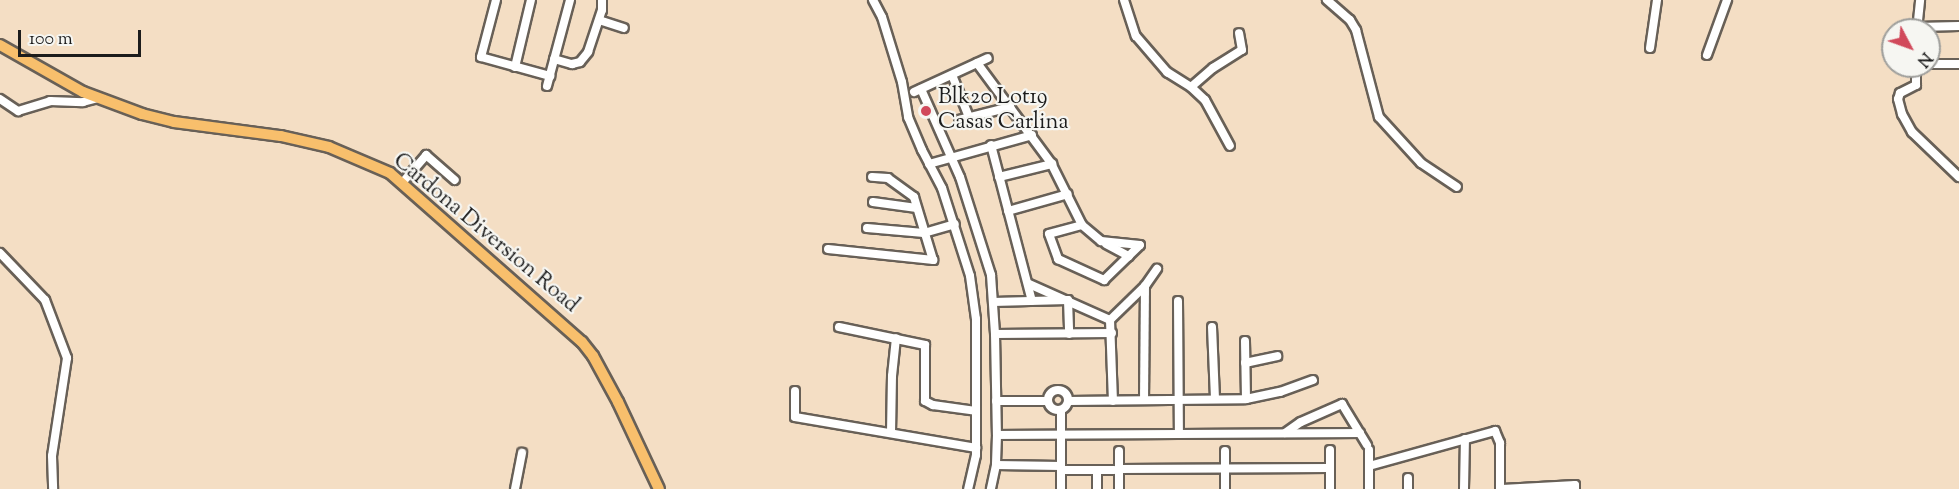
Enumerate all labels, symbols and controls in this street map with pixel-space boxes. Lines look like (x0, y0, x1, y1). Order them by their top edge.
scale bar (21, 18, 144, 56)
north arrow (1881, 18, 1941, 78)
text: 100 m (29, 27, 73, 53)
text: N (1911, 46, 1936, 71)
place label: Blk20 Lot19 Casas Carlina (938, 85, 1069, 136)
marker: Blk20 Lot19 Casas Carlina (919, 104, 933, 118)
street label: Cardona Diversion Road (387, 149, 583, 319)

